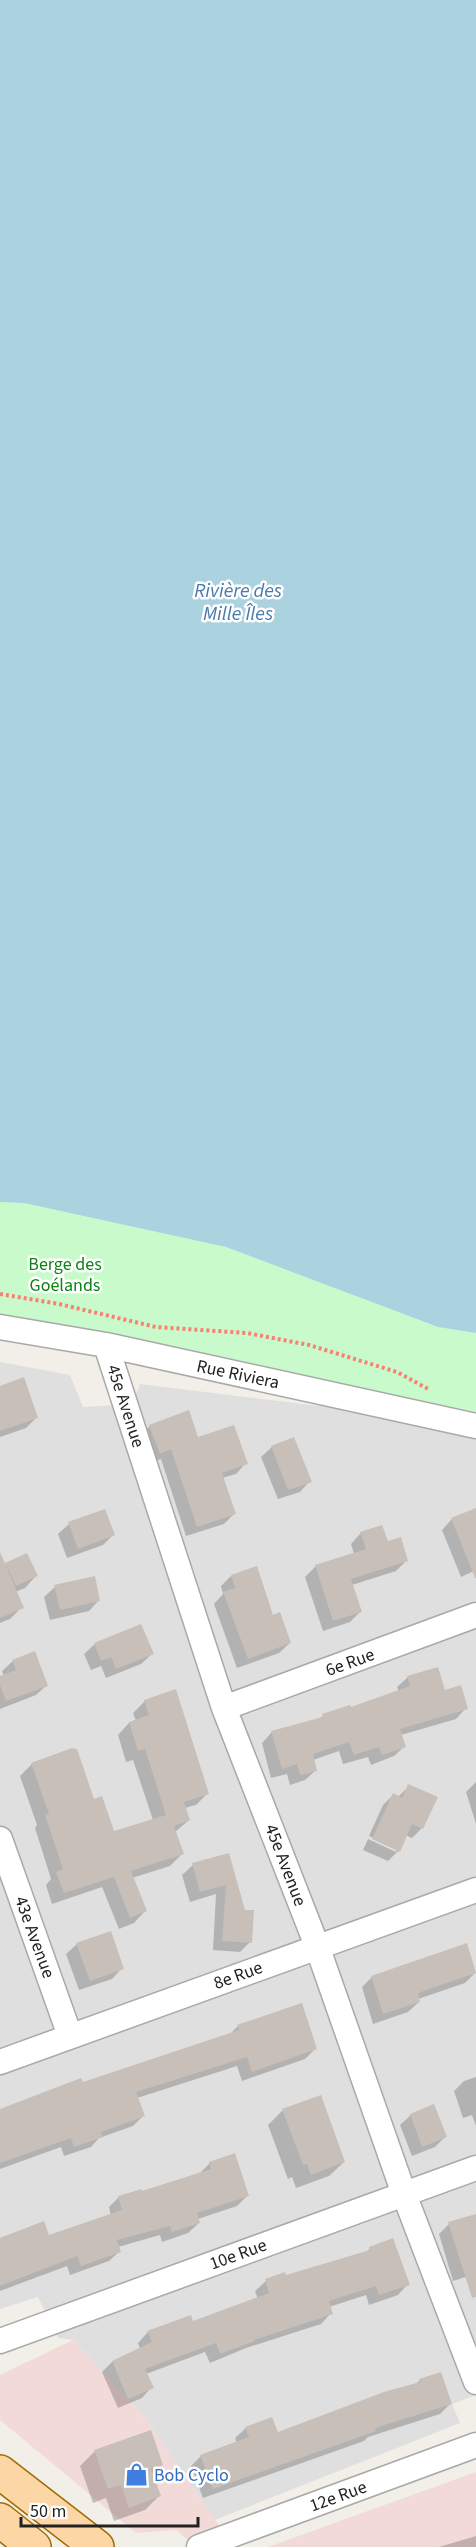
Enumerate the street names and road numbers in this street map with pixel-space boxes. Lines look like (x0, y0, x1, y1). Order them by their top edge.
street label: Rue Riviera (194, 1354, 282, 1395)
street label: 45e Avenue (100, 1361, 151, 1451)
street label: 6e Rue (322, 1642, 378, 1683)
street label: 45e Avenue (258, 1821, 313, 1910)
street label: 43e Avenue (8, 1893, 61, 1982)
street label: 8e Rue (210, 1955, 266, 1996)
street label: 10e Rue (206, 2233, 270, 2276)
street label: 12e Rue (306, 2475, 370, 2518)

